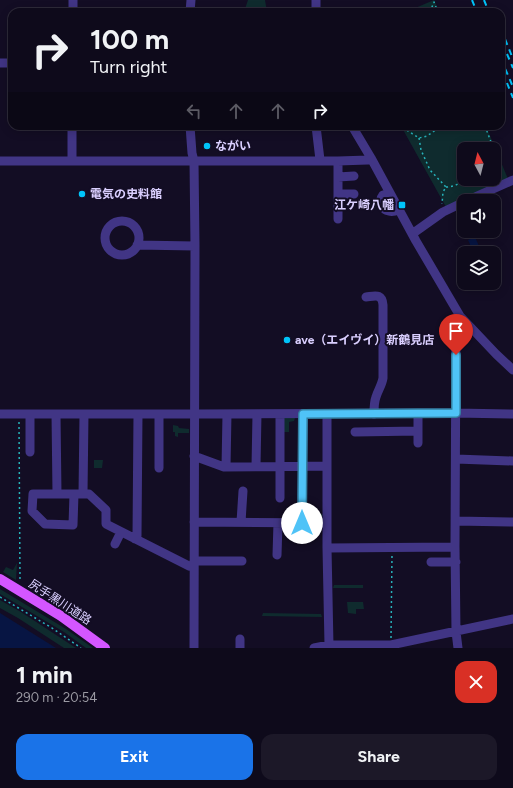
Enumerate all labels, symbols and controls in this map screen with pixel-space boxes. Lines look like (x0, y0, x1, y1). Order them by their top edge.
text: 100 m (90, 22, 169, 56)
icon: right (24, 24, 76, 76)
text: Turn right (90, 56, 167, 78)
icon: left (183, 100, 205, 122)
icon: ahead (225, 100, 247, 122)
icon: ahead (267, 100, 289, 122)
icon: right (309, 100, 331, 122)
place label: ながい (215, 139, 251, 153)
marker: ながい (202, 141, 212, 151)
north arrow (457, 142, 501, 186)
map controls (457, 142, 501, 290)
place label: 電気の史料館 (90, 187, 162, 201)
marker: 電気の史料館 (77, 189, 87, 199)
button: sound (457, 194, 501, 238)
place label: 江ケ崎八幡 (334, 198, 394, 212)
marker: 江ケ崎八幡 (397, 200, 407, 210)
button: layers (457, 246, 501, 290)
pin (439, 314, 473, 355)
icon: arrive (445, 320, 467, 342)
place label: ave（エイヴイ）新鶴見店 (295, 333, 434, 347)
marker: ave（エイヴイ）新鶴見店 (282, 335, 292, 345)
position arrow (281, 502, 323, 544)
street label: 尻手黒川道路 (26, 577, 94, 627)
text: 1 min (16, 660, 73, 689)
button: close (455, 661, 497, 703)
text: 290 m · 20:54 (16, 690, 97, 705)
button: Exit (16, 734, 253, 780)
button: Share (261, 734, 497, 780)

